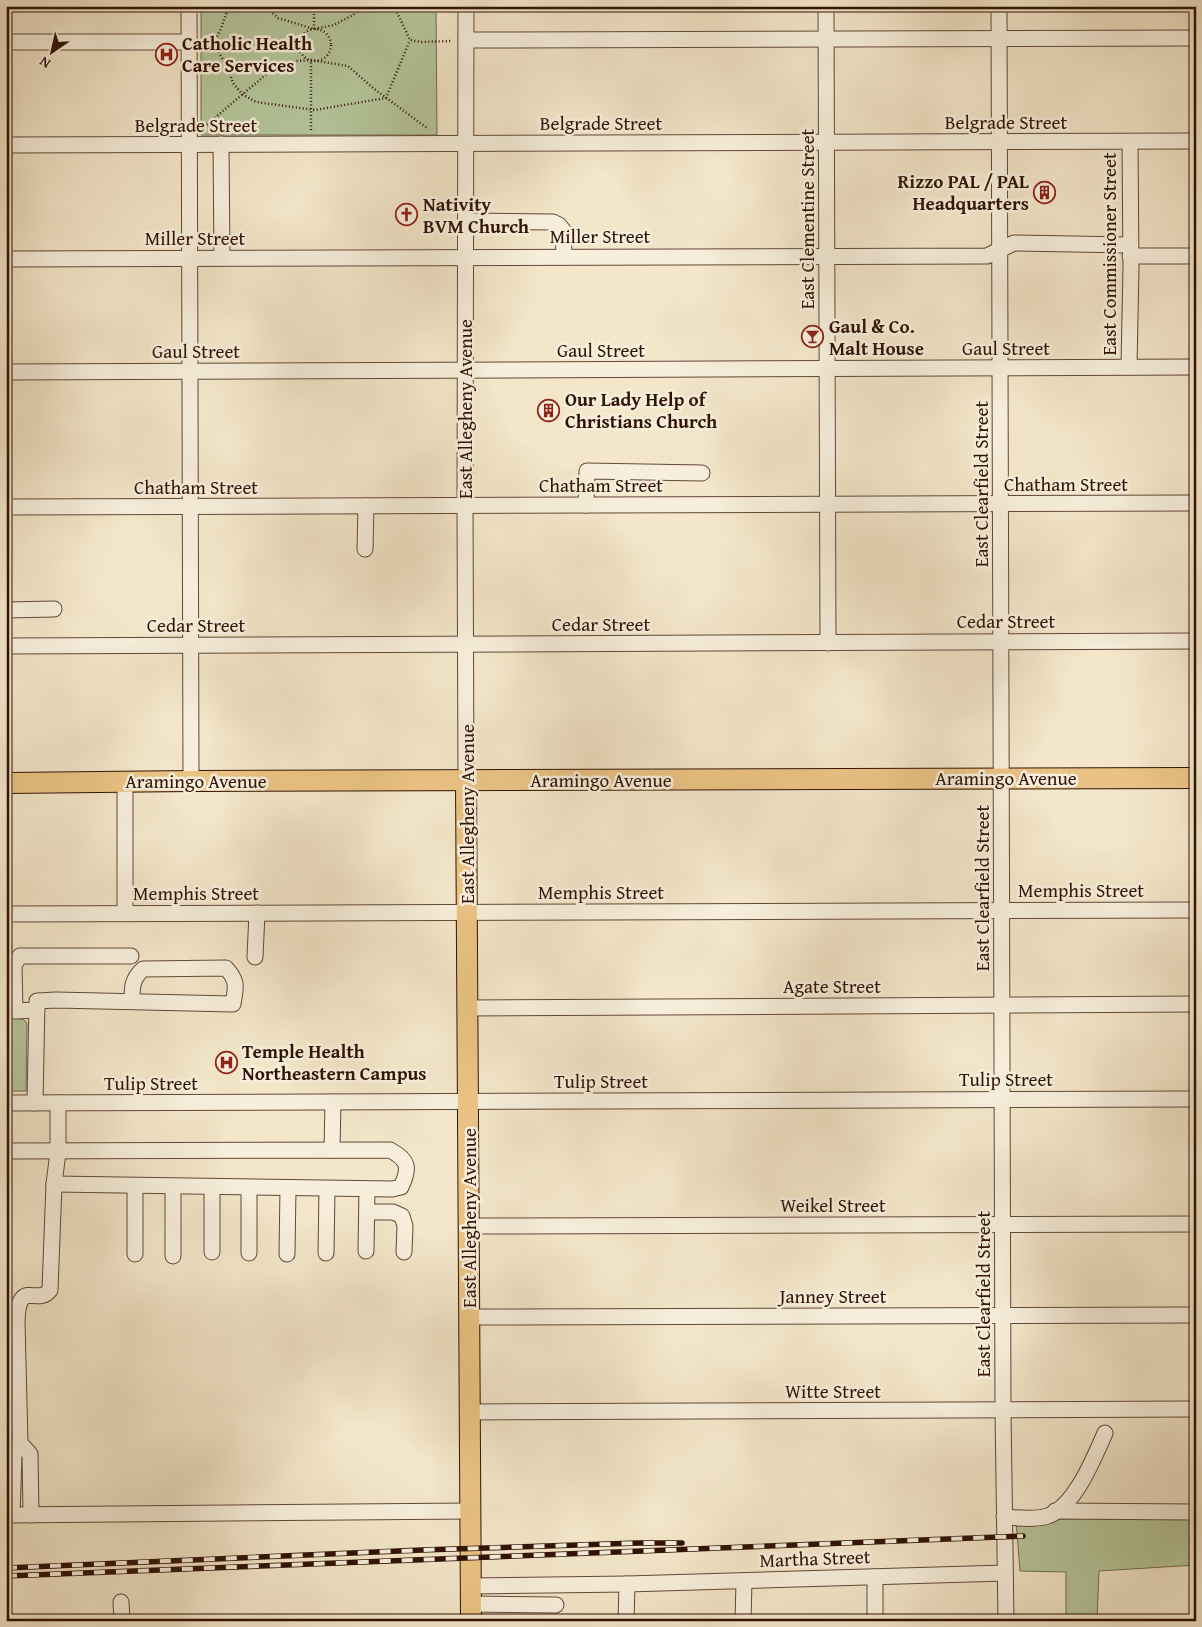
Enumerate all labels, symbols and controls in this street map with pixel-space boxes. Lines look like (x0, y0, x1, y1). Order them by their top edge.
north arrow (28, 28, 78, 78)
place label: Catholic Health Care Services (182, 29, 313, 79)
hospital icon: Catholic Health Care Services (154, 42, 178, 66)
text: N (35, 52, 54, 74)
street label: Belgrade Street (945, 108, 1067, 136)
street label: Belgrade Street (540, 109, 662, 137)
street label: Belgrade Street (135, 111, 257, 139)
street label: East Clementine Street (793, 128, 821, 309)
street label: East Commissioner Street (1095, 152, 1123, 356)
place label: Rizzo PAL / PAL Headquarters (898, 167, 1029, 217)
building icon: Rizzo PAL / PAL Headquarters (1033, 180, 1057, 204)
place label: Nativity BVM Church (423, 190, 530, 240)
church icon: Nativity BVM Church (395, 203, 419, 227)
street label: Miller Street (550, 222, 651, 250)
street label: Miller Street (145, 224, 246, 252)
place label: Gaul & Co. Malt House (829, 312, 924, 362)
street label: East Allegheny Avenue (451, 319, 479, 499)
bar icon: Gaul & Co. Malt House (801, 325, 825, 349)
street label: Gaul Street (962, 334, 1050, 362)
street label: Gaul Street (557, 336, 645, 364)
street label: Gaul Street (152, 337, 240, 365)
place label: Our Lady Help of Christians Church (565, 385, 718, 435)
building icon: Our Lady Help of Christians Church (537, 398, 561, 422)
street label: East Clearfield Street (967, 400, 995, 567)
street label: Chatham Street (1004, 470, 1128, 498)
street label: Chatham Street (539, 471, 663, 499)
street label: Chatham Street (134, 473, 258, 501)
street label: Cedar Street (957, 607, 1056, 635)
street label: Cedar Street (552, 610, 651, 638)
street label: Cedar Street (147, 611, 246, 639)
street label: East Allegheny Avenue (453, 724, 481, 904)
street label: Aramingo Avenue (935, 764, 1077, 792)
street label: Aramingo Avenue (530, 766, 672, 794)
street label: Aramingo Avenue (125, 767, 267, 795)
street label: East Clearfield Street (968, 804, 996, 971)
street label: Memphis Street (1018, 876, 1144, 904)
street label: Memphis Street (538, 878, 664, 906)
street label: Memphis Street (133, 879, 259, 907)
street label: Agate Street (783, 972, 881, 1000)
place label: Temple Health Northeastern Campus (242, 1037, 427, 1087)
hospital icon: Temple Health Northeastern Campus (214, 1050, 238, 1074)
street label: Tulip Street (959, 1065, 1053, 1093)
street label: Tulip Street (554, 1067, 648, 1095)
street label: Tulip Street (104, 1069, 198, 1097)
street label: East Allegheny Avenue (455, 1128, 483, 1308)
street label: Weikel Street (780, 1191, 886, 1219)
street label: East Clearfield Street (969, 1210, 997, 1377)
street label: Janney Street (778, 1282, 887, 1310)
street label: Witte Street (785, 1377, 881, 1405)
street label: Martha Street (759, 1542, 871, 1574)

